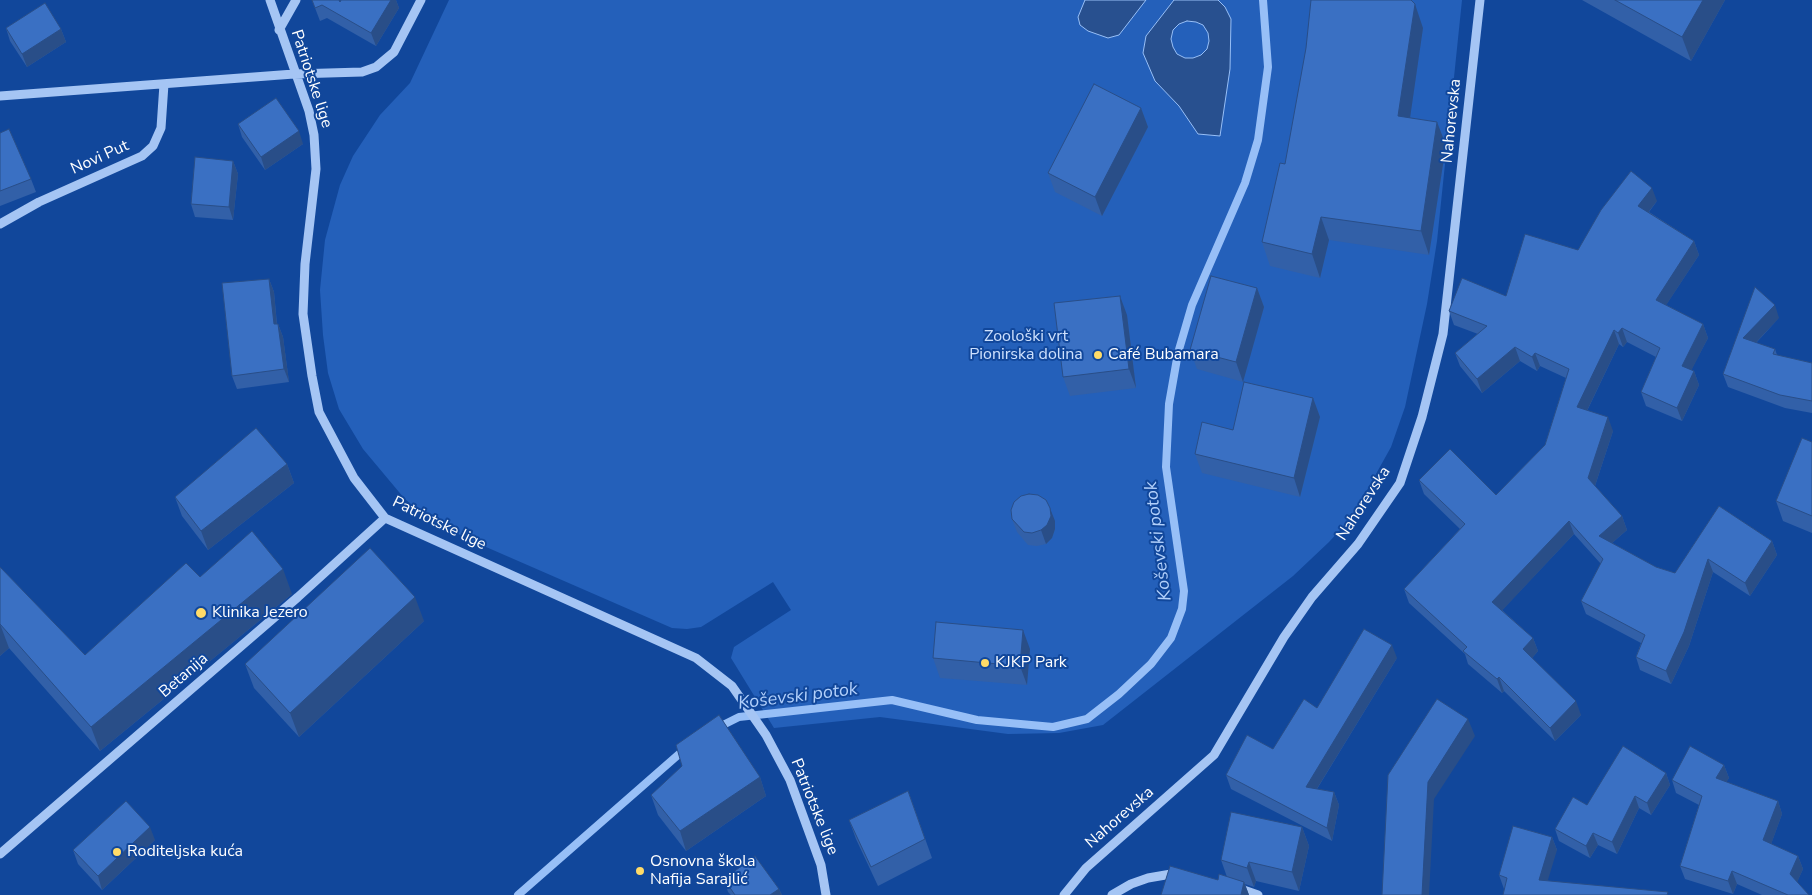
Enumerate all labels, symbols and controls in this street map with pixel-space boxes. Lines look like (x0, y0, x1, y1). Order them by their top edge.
street label: Patriotske lige (286, 27, 336, 131)
street label: Nahorevska (1438, 78, 1466, 164)
street label: Novi Put (68, 137, 132, 179)
park label: Zoološki vrt Pionirska dolina (969, 327, 1083, 365)
place label: Café Bubamara (1108, 345, 1219, 365)
marker: Café Bubamara (1092, 349, 1104, 361)
street label: Nahorevska (1333, 463, 1395, 545)
water label: Koševski potok (1141, 480, 1177, 602)
street label: Patriotske lige (389, 493, 489, 555)
place label: Klinika Jezero (212, 603, 308, 623)
marker: Klinika Jezero (194, 606, 208, 620)
street label: Betanija (156, 650, 212, 702)
place label: KJKP Park (995, 653, 1067, 673)
marker: KJKP Park (979, 657, 991, 669)
water label: Koševski potok (737, 679, 859, 715)
street label: Patriotske lige (786, 756, 842, 858)
street label: Nahorevska (1082, 783, 1158, 853)
place label: Roditeljska kuća (127, 842, 243, 862)
marker: Roditeljska kuća (111, 846, 123, 858)
place label: Osnovna škola Nafija Sarajlić (650, 852, 755, 890)
marker: Osnovna škola Nafija Sarajlić (634, 865, 646, 877)

